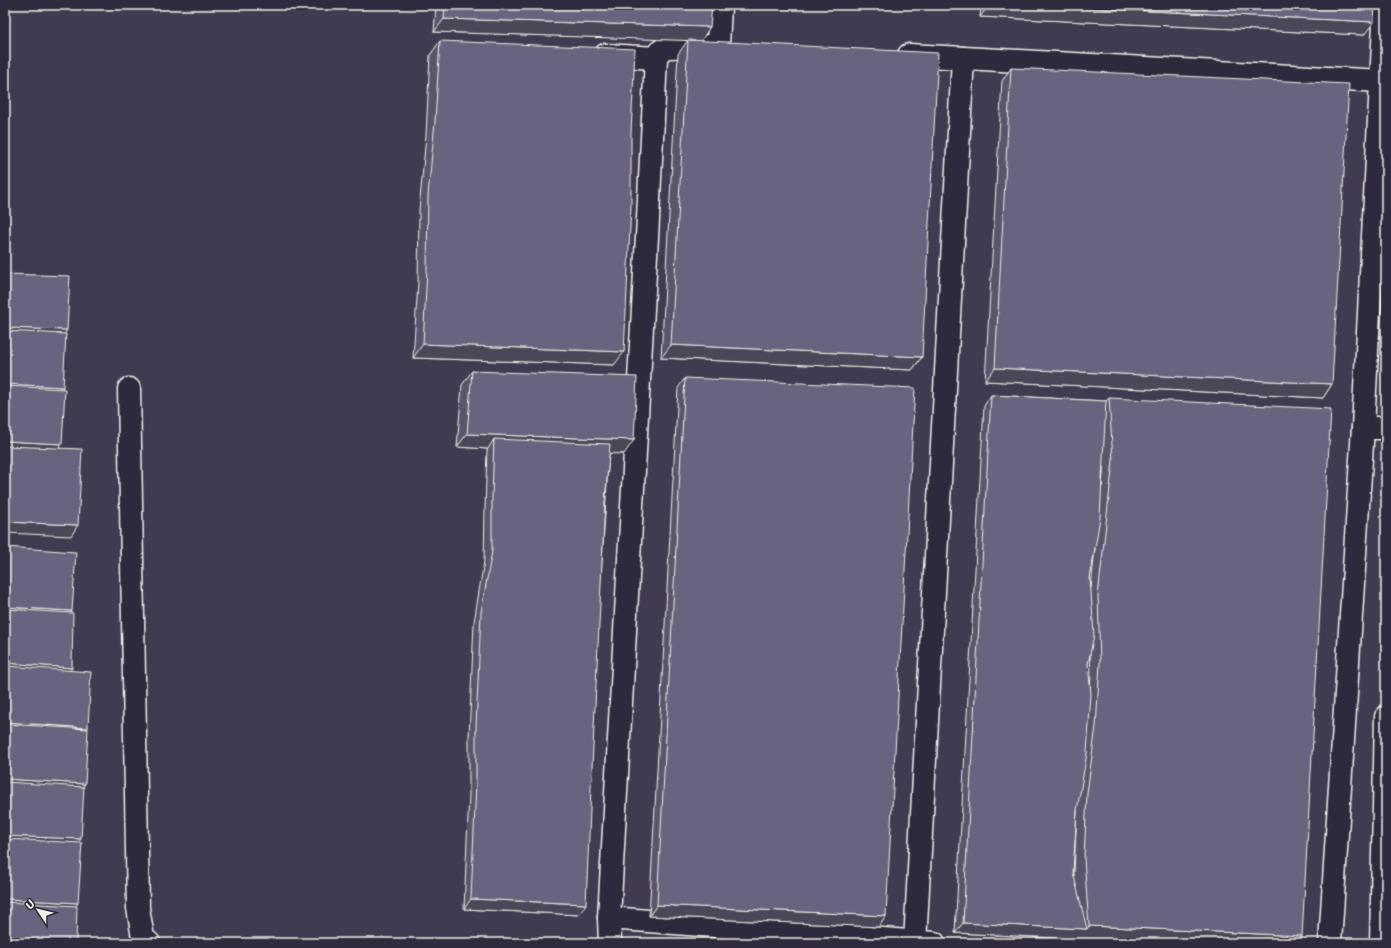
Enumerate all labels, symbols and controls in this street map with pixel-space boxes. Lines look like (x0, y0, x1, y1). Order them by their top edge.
north arrow (18, 890, 58, 930)
text: U (20, 896, 40, 913)

